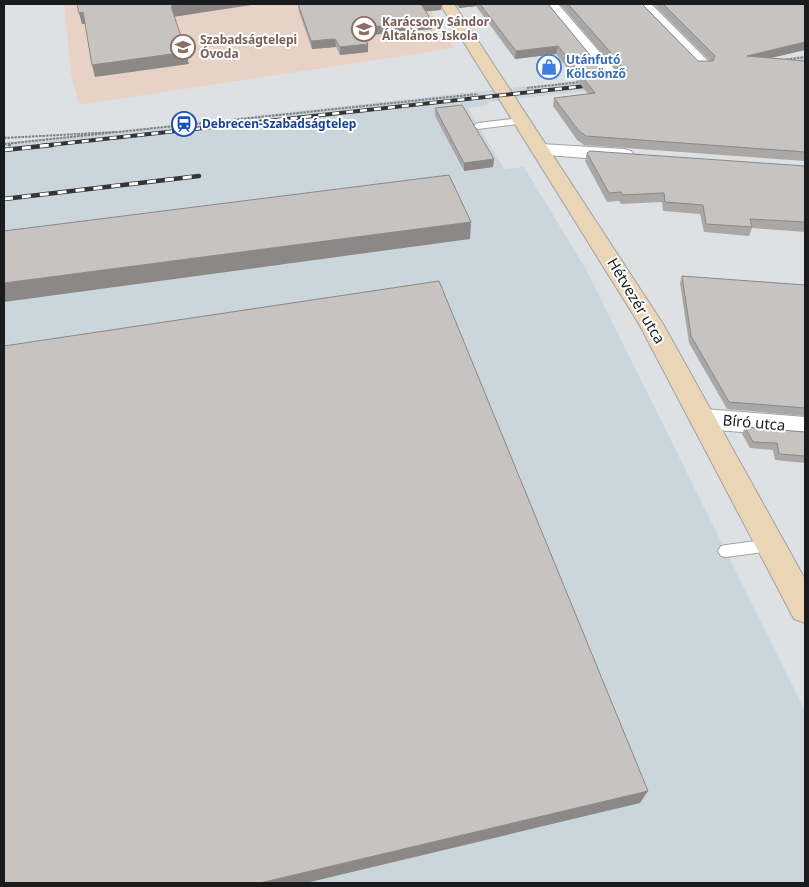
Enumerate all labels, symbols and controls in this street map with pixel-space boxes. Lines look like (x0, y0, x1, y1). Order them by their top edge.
place label: Karácsony Sándor Általános Iskola (382, 13, 490, 44)
school or university icon: Karácsony Sándor Általános Iskola (351, 16, 377, 42)
place label: Szabadságtelepi Óvoda (200, 31, 297, 62)
school or university icon: Szabadságtelepi Óvoda (170, 34, 196, 60)
place label: Utánfutó Kölcsönző (566, 51, 626, 82)
shop icon: Utánfutó Kölcsönző (536, 54, 562, 80)
station icon: Debrecen-Szabadságtelep (171, 111, 197, 137)
place label: Debrecen-Szabadságtelep (202, 115, 357, 132)
street label: Hétvezér utca (603, 254, 670, 347)
street label: Bíró utca (722, 409, 786, 435)

